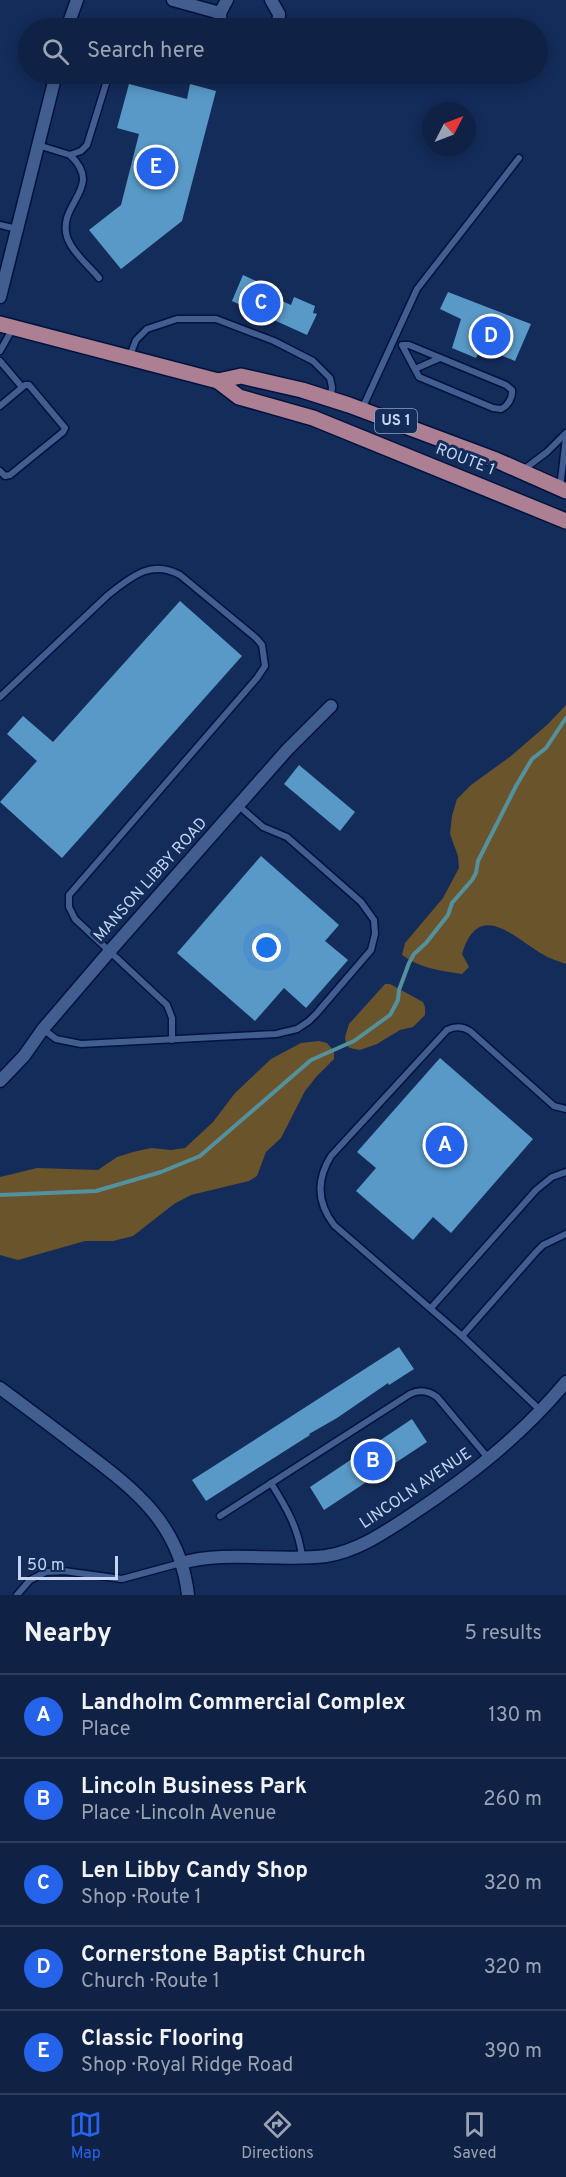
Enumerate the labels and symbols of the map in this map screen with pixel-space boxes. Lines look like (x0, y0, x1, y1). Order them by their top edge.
north arrow (422, 102, 476, 156)
pin: E (136, 144, 176, 190)
pin: C (242, 280, 280, 326)
pin: D (472, 314, 510, 358)
road number: US 1 (375, 409, 417, 433)
street label: ROUTE 1 (433, 440, 497, 480)
street label: MANSON LIBBY ROAD (90, 814, 212, 946)
your location (252, 933, 281, 962)
pin: A (426, 1122, 464, 1168)
pin: B (354, 1438, 392, 1484)
street label: LINCOLN AVENUE (356, 1444, 476, 1534)
scale bar (18, 1553, 118, 1580)

